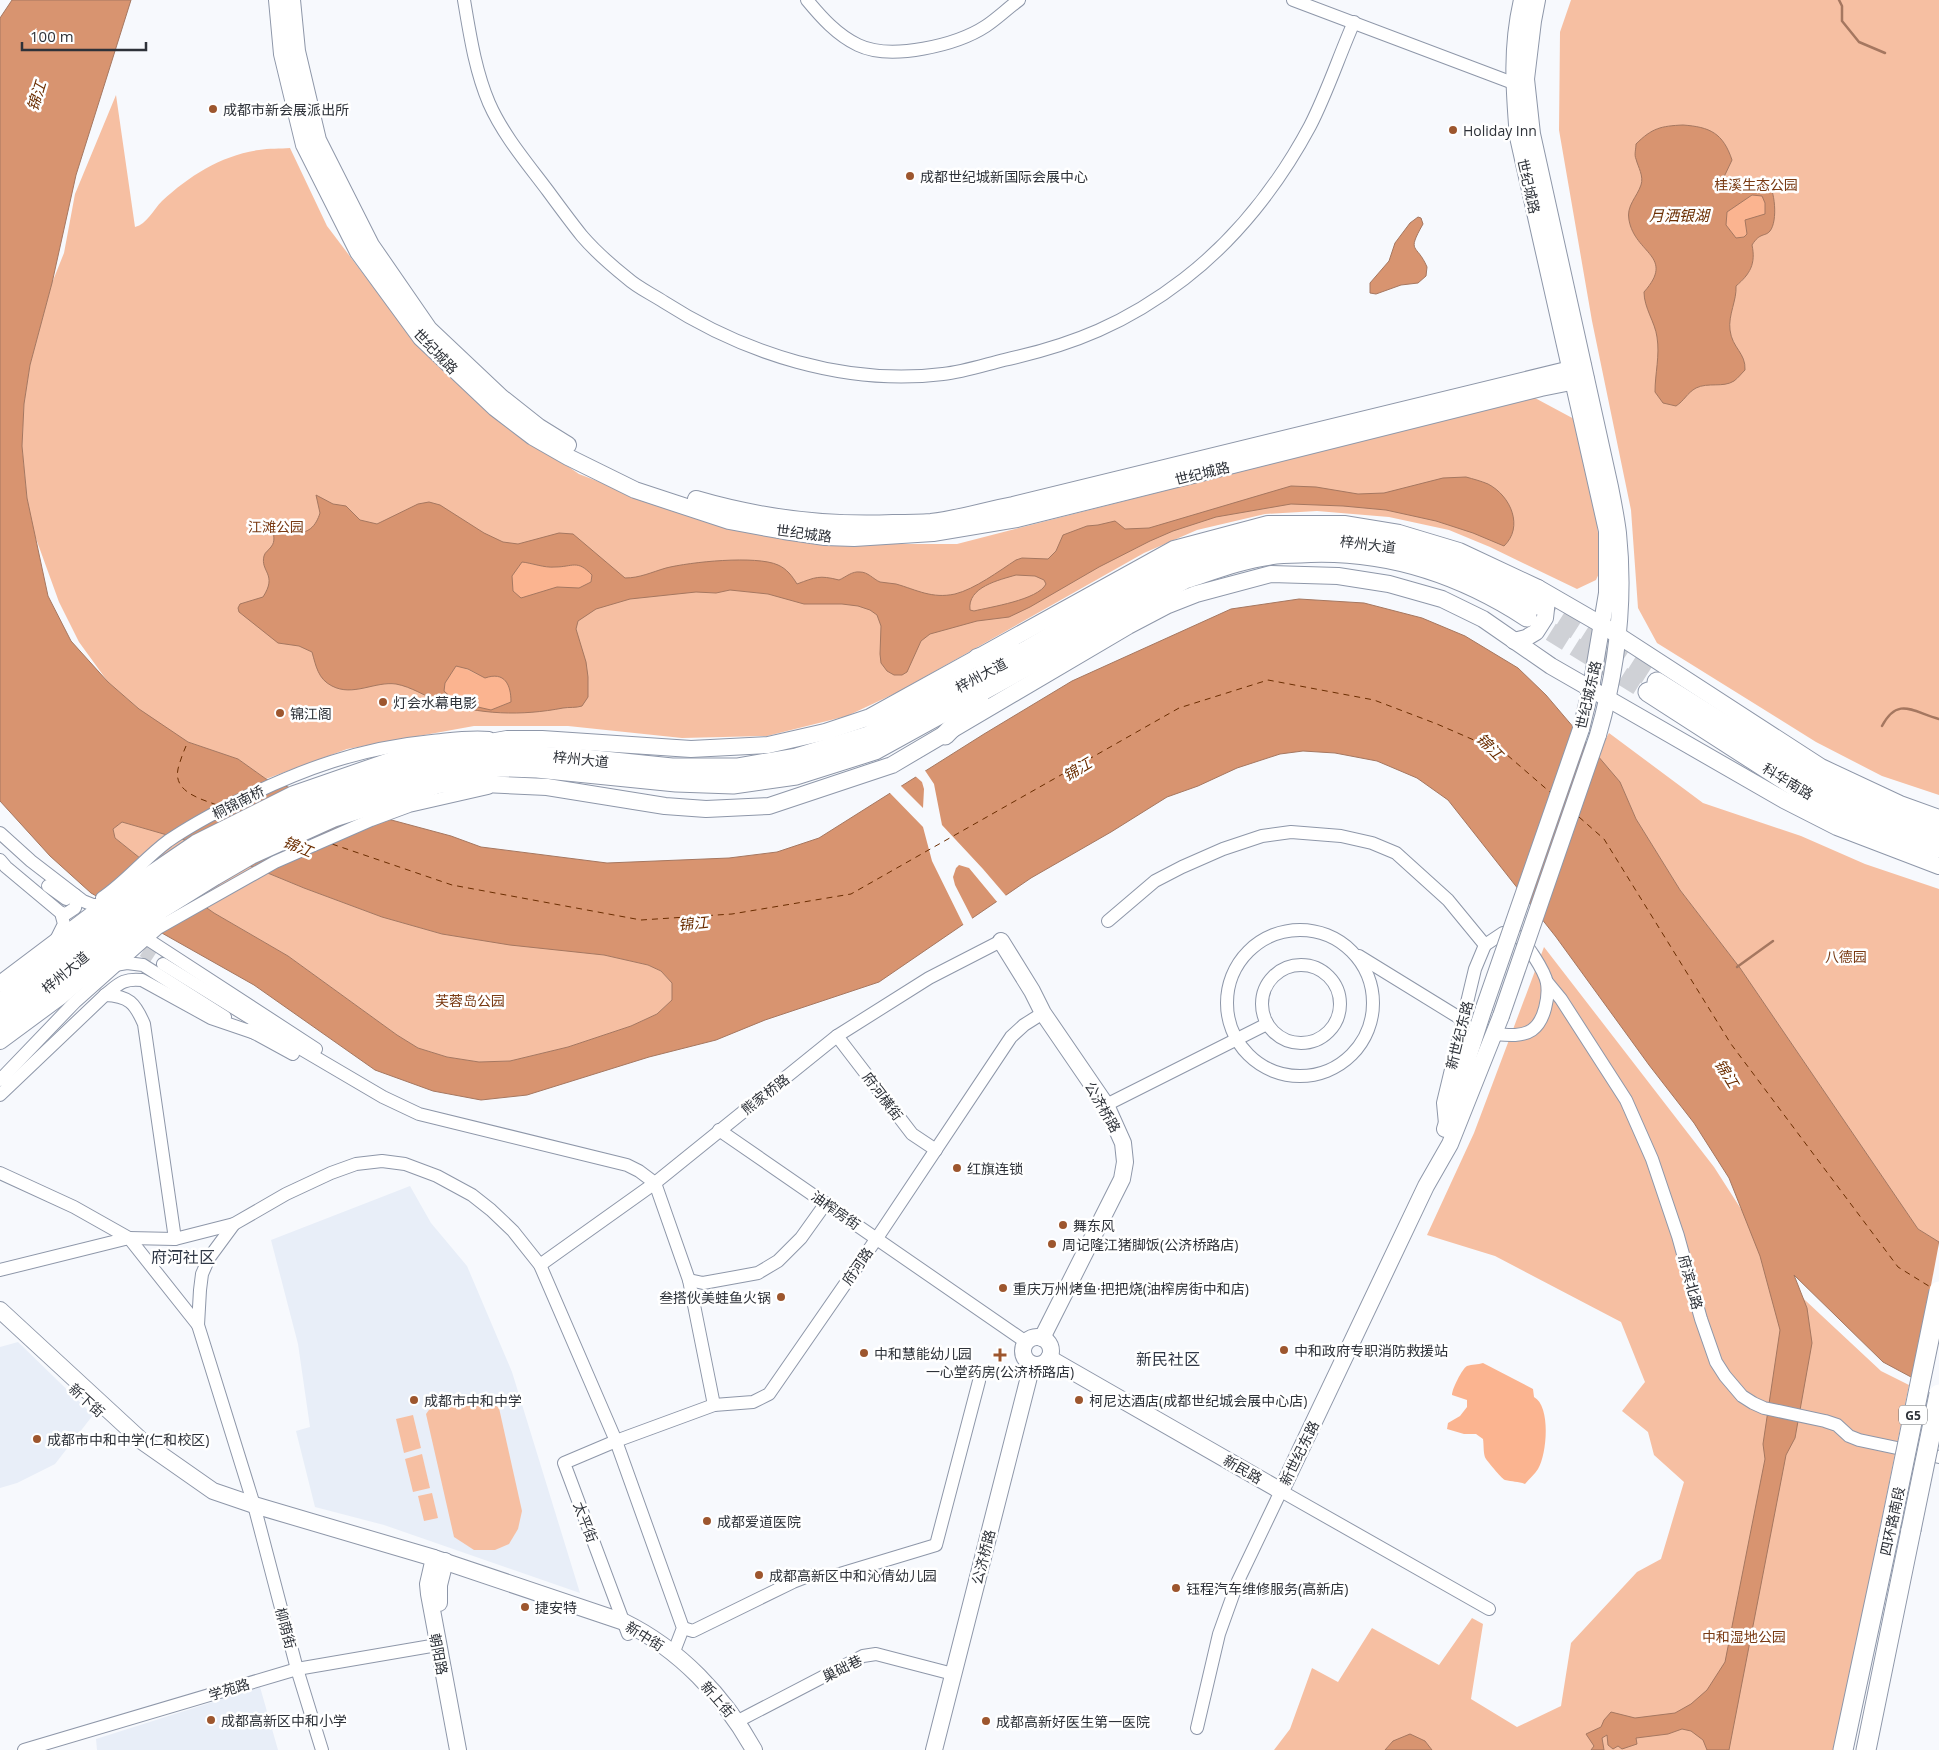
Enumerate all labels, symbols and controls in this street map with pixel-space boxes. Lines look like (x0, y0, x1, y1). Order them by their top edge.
scale bar (22, 20, 146, 52)
text: 100 m (30, 26, 74, 46)
water label: 锦江 (22, 77, 51, 113)
place label: 成都市新会展派出所 (223, 100, 349, 119)
marker: 成都市新会展派出所 (207, 103, 219, 115)
place label: Holiday Inn (1463, 121, 1537, 140)
marker: Holiday Inn (1447, 124, 1459, 136)
street label: 世纪城路 (1513, 157, 1545, 215)
place label: 成都世纪城新国际会展中心 (920, 167, 1088, 186)
marker: 成都世纪城新国际会展中心 (904, 170, 916, 182)
park label: 桂溪生态公园 (1714, 175, 1798, 194)
water label: 月洒银湖 (1649, 205, 1711, 225)
street label: 世纪城路 (410, 324, 462, 378)
street label: 世纪城路 (1173, 457, 1231, 489)
park label: 江滩公园 (248, 517, 304, 536)
street label: 世纪城路 (775, 520, 833, 546)
street label: 梓州大道 (1339, 531, 1397, 557)
street label: 梓州大道 (952, 653, 1010, 697)
street label: 世纪城东路 (1571, 659, 1605, 731)
place label: 灯会水幕电影 (393, 693, 477, 712)
marker: 灯会水幕电影 (377, 696, 389, 708)
place label: 锦江阁 (290, 704, 332, 723)
marker: 锦江阁 (274, 707, 286, 719)
water label: 锦江 (1472, 728, 1509, 765)
street label: 梓州大道 (552, 747, 610, 771)
water label: 锦江 (1059, 752, 1097, 785)
street label: 科华南路 (1759, 758, 1817, 804)
street label: 桐锦南桥 (209, 781, 267, 823)
water label: 锦江 (280, 831, 318, 862)
water label: 锦江 (677, 911, 711, 935)
street label: 梓州大道 (37, 947, 93, 997)
park label: 八德园 (1825, 947, 1867, 966)
park label: 芙蓉岛公园 (435, 991, 505, 1010)
street label: 新世纪东路 (1441, 999, 1477, 1071)
water label: 锦江 (1711, 1055, 1744, 1093)
street label: 府河横街 (859, 1068, 907, 1124)
street label: 熊家桥路 (737, 1069, 793, 1119)
street label: 公济桥路 (1081, 1078, 1125, 1136)
place label: 红旗连锁 (967, 1159, 1023, 1178)
marker: 红旗连锁 (951, 1162, 963, 1174)
street label: 油榨房街 (808, 1186, 864, 1234)
place label: 舞东风 (1073, 1216, 1115, 1235)
marker: 舞东风 (1057, 1219, 1069, 1231)
place label: 周记隆江猪脚饭(公济桥路店) (1062, 1235, 1238, 1254)
marker: 周记隆江猪脚饭(公济桥路店) (1046, 1238, 1058, 1250)
street label: 府河路 (837, 1243, 877, 1289)
district label: 府河社区 (151, 1246, 215, 1268)
street label: 府滨北路 (1675, 1252, 1707, 1312)
place label: 重庆万州烤鱼·把把烧(油榨房街中和店) (1013, 1279, 1249, 1298)
marker: 重庆万州烤鱼·把把烧(油榨房街中和店) (997, 1282, 1009, 1294)
place label: 叁搭伙美蛙鱼火锅 (659, 1288, 771, 1307)
marker: 叁搭伙美蛙鱼火锅 (775, 1291, 787, 1303)
place label: 中和政府专职消防救援站 (1294, 1341, 1448, 1360)
place label: 中和慧能幼儿园 (874, 1344, 972, 1363)
marker: 中和政府专职消防救援站 (1278, 1344, 1290, 1356)
marker: 中和慧能幼儿园 (858, 1347, 870, 1359)
district label: 新民社区 (1136, 1348, 1200, 1370)
marker: 一心堂药房(公济桥路店) (994, 1349, 1006, 1361)
place label: 一心堂药房(公济桥路店) (926, 1362, 1074, 1381)
street label: 新下街 (65, 1379, 109, 1421)
place label: 成都市中和中学 (424, 1391, 522, 1410)
place label: 柯尼达酒店(成都世纪城会展中心店) (1089, 1391, 1307, 1410)
marker: 成都市中和中学 (408, 1394, 420, 1406)
marker: 柯尼达酒店(成都世纪城会展中心店) (1073, 1394, 1085, 1406)
road number: G5 (1899, 1406, 1927, 1424)
street label: 新世纪东路 (1275, 1417, 1323, 1489)
place label: 成都市中和中学(仁和校区) (47, 1430, 209, 1449)
marker: 成都市中和中学(仁和校区) (31, 1433, 43, 1445)
street label: 新民路 (1220, 1450, 1266, 1488)
street label: 四环路南段 (1875, 1485, 1909, 1557)
street label: 太平街 (570, 1499, 602, 1545)
place label: 成都爱道医院 (717, 1512, 801, 1531)
marker: 成都爱道医院 (701, 1515, 713, 1527)
street label: 公济桥路 (967, 1528, 999, 1586)
place label: 成都高新区中和沁倩幼儿园 (769, 1566, 937, 1585)
marker: 成都高新区中和沁倩幼儿园 (753, 1569, 765, 1581)
place label: 钰程汽车维修服务(高新店) (1186, 1579, 1348, 1598)
marker: 钰程汽车维修服务(高新店) (1170, 1582, 1182, 1594)
place label: 捷安特 (535, 1598, 577, 1617)
marker: 捷安特 (519, 1601, 531, 1613)
street label: 柳荫街 (271, 1605, 301, 1651)
street label: 新中街 (622, 1617, 668, 1655)
park label: 中和湿地公园 (1702, 1627, 1786, 1646)
street label: 朝阳路 (426, 1632, 452, 1676)
street label: 巢础巷 (819, 1650, 865, 1686)
street label: 学苑路 (206, 1674, 252, 1704)
street label: 新上街 (697, 1677, 739, 1721)
place label: 成都高新区中和小学 (221, 1711, 347, 1730)
place label: 成都高新好医生第一医院 (996, 1712, 1150, 1731)
marker: 成都高新区中和小学 (205, 1714, 217, 1726)
marker: 成都高新好医生第一医院 (980, 1715, 992, 1727)

